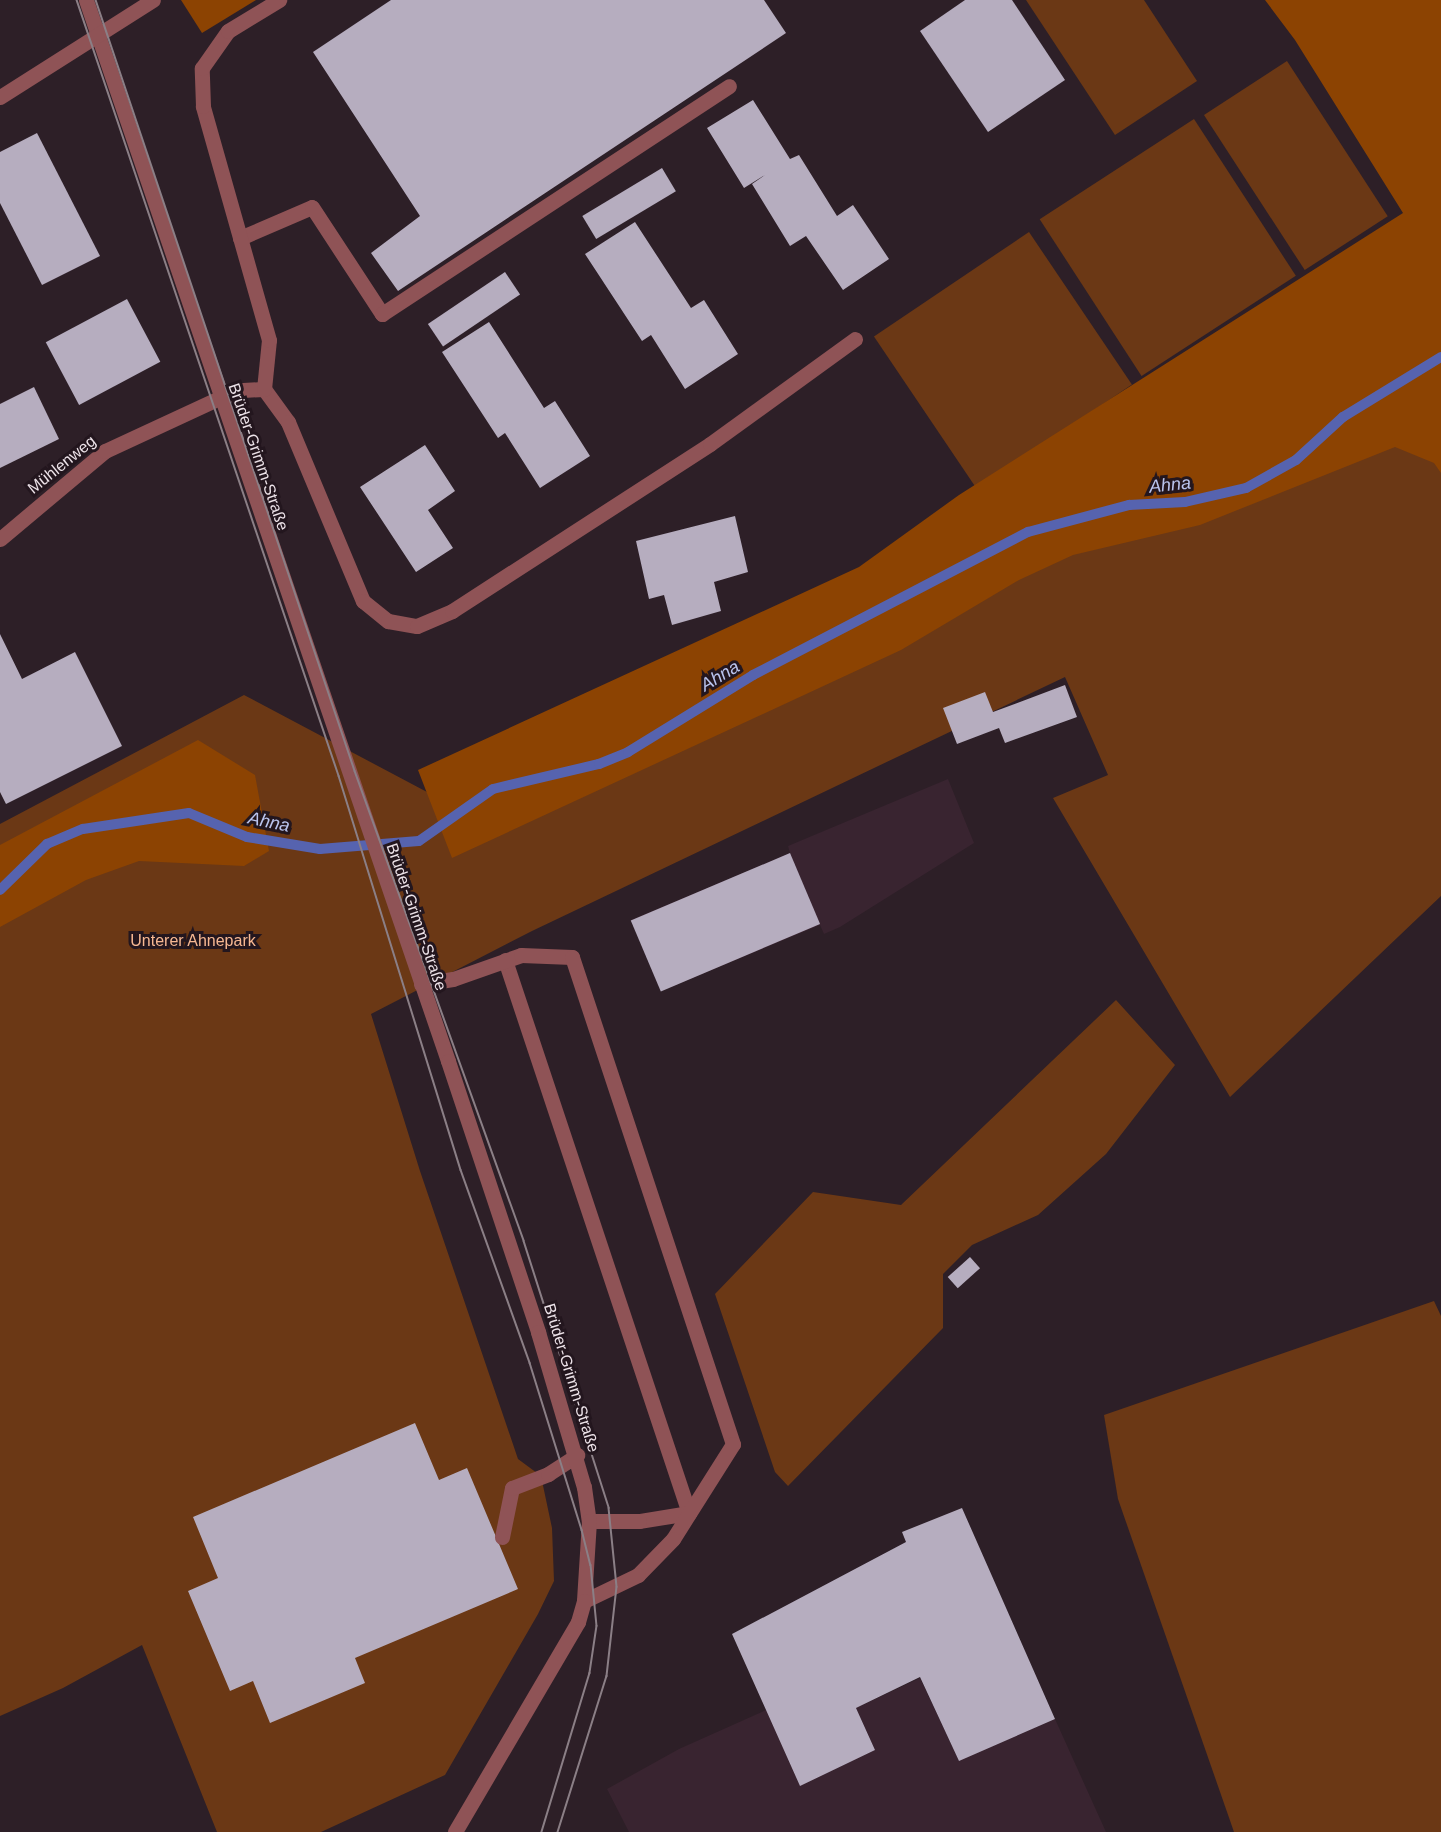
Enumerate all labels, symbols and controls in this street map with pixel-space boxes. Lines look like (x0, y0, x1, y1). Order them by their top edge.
street label: Brüder-Grimm-Straße (224, 381, 292, 533)
street label: Mühlenweg (24, 432, 100, 498)
water label: Ahna (1148, 472, 1192, 498)
water label: Ahna (696, 656, 744, 696)
water label: Ahna (246, 807, 292, 837)
street label: Brüder-Grimm-Straße (382, 841, 450, 993)
park label: Unterer Ahnepark (130, 931, 256, 951)
street label: Brüder-Grimm-Straße (539, 1301, 603, 1455)

